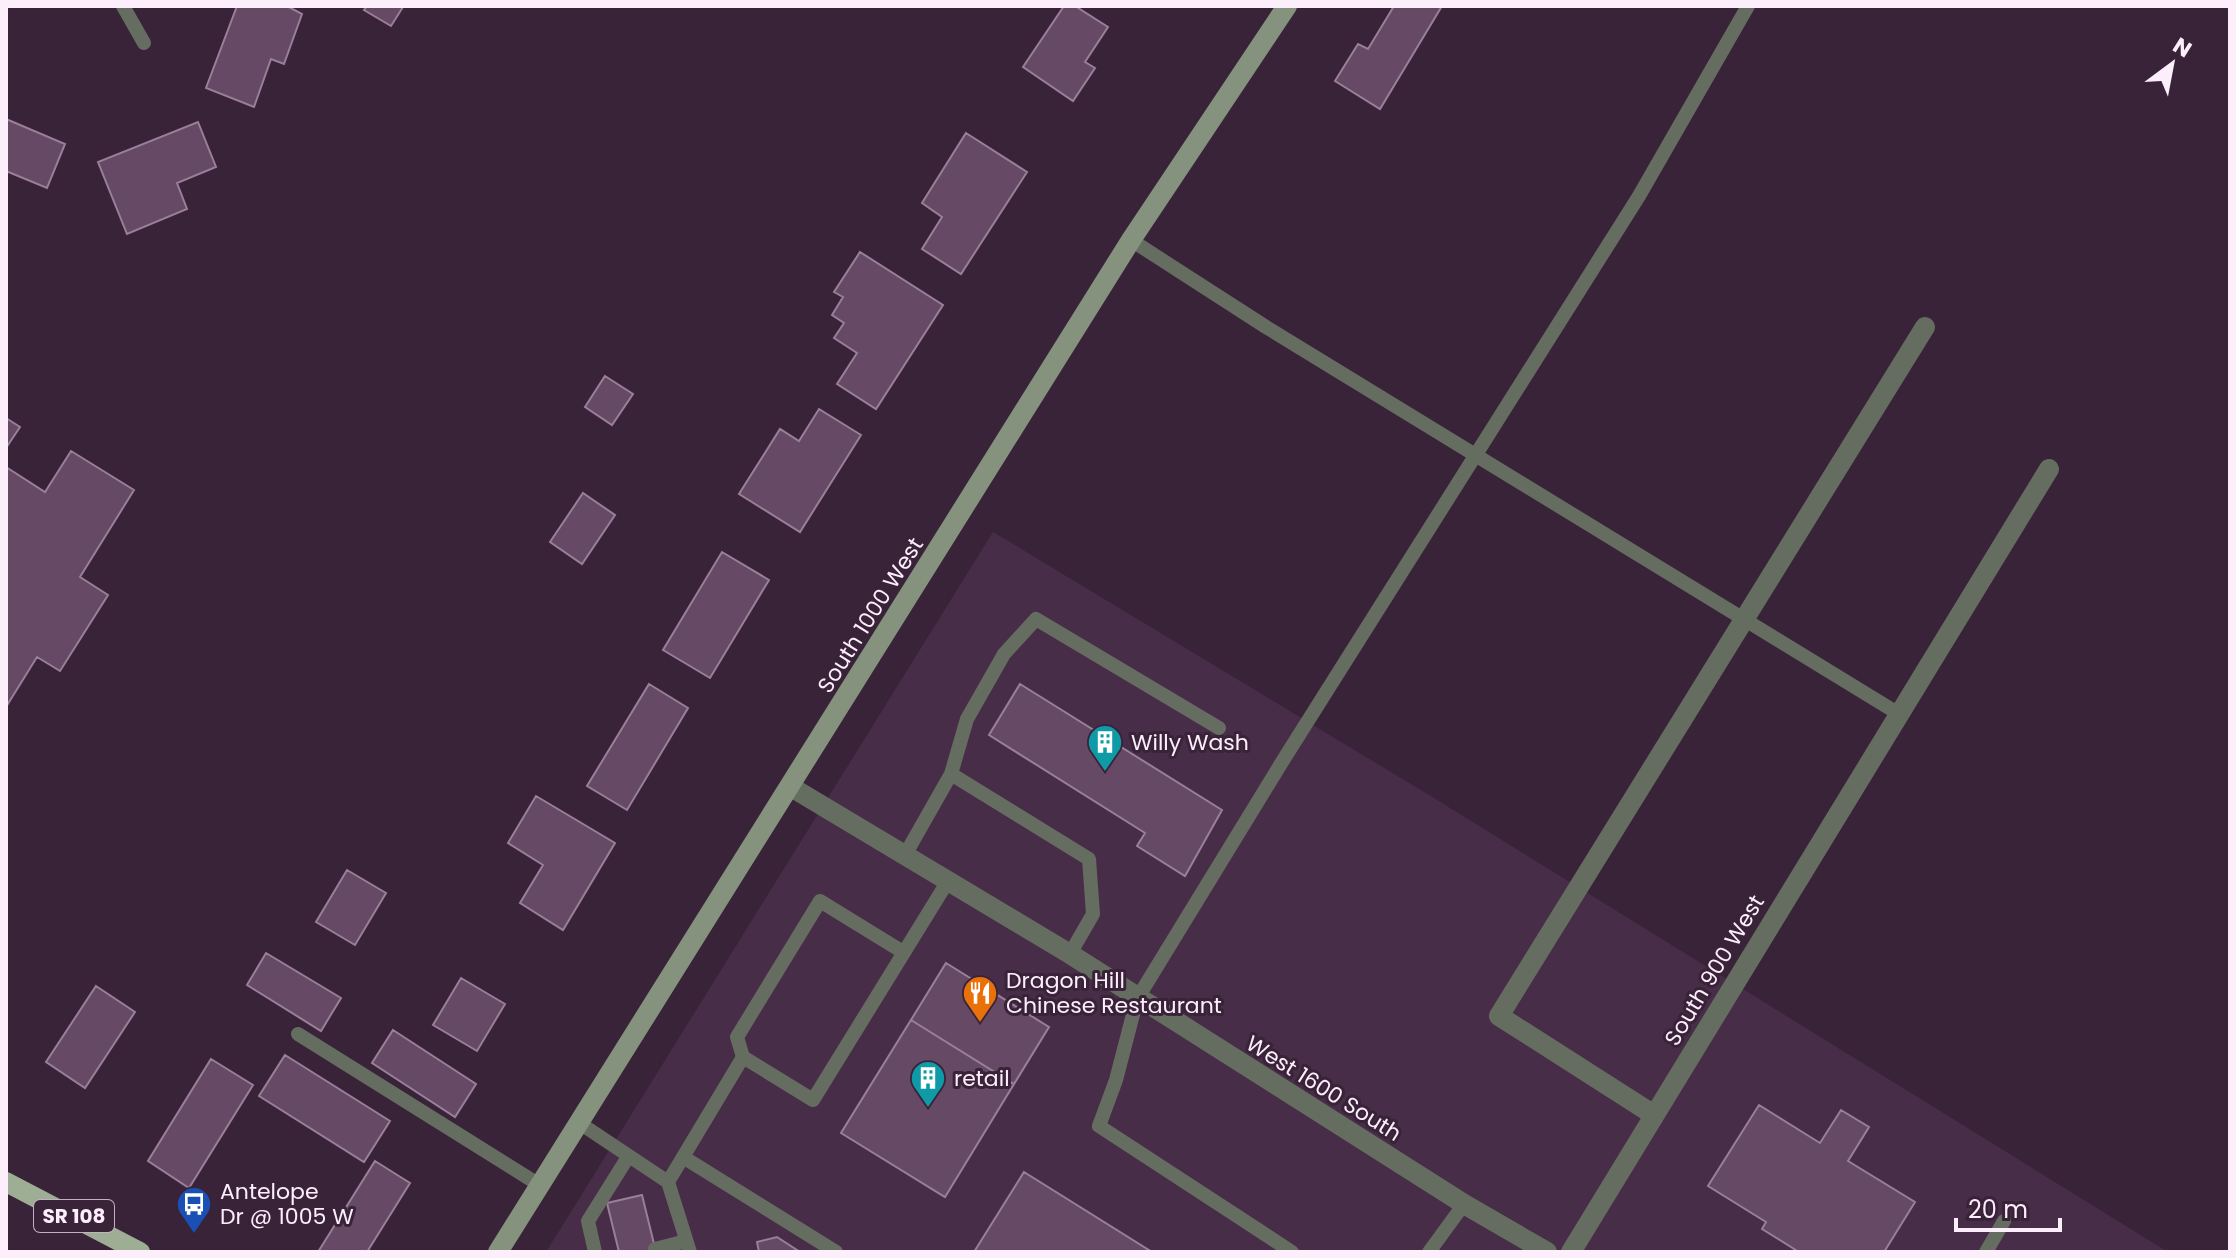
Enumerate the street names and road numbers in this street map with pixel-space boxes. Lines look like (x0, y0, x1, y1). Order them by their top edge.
street label: South 1000 West (810, 532, 931, 699)
street label: South 900 West (1657, 889, 1772, 1052)
street label: West 1600 South (1240, 1028, 1407, 1149)
road number: SR 108 (34, 1200, 114, 1232)

